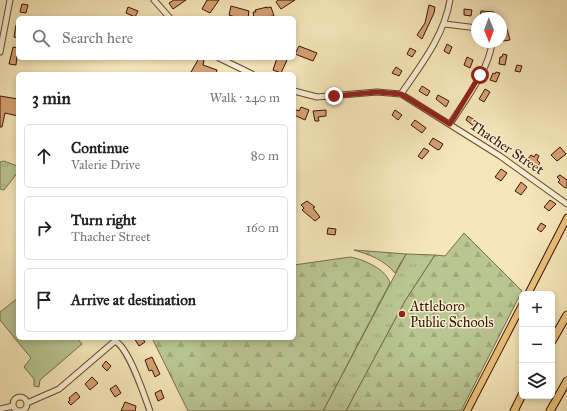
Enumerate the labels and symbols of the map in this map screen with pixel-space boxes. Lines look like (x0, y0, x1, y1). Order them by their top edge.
north arrow (471, 12, 507, 48)
route start (471, 66, 489, 84)
route end (325, 87, 343, 105)
street label: Thacher Street (466, 116, 547, 178)
place label: Attleboro Public Schools (409, 298, 494, 331)
marker: Attleboro Public Schools (397, 309, 407, 319)

